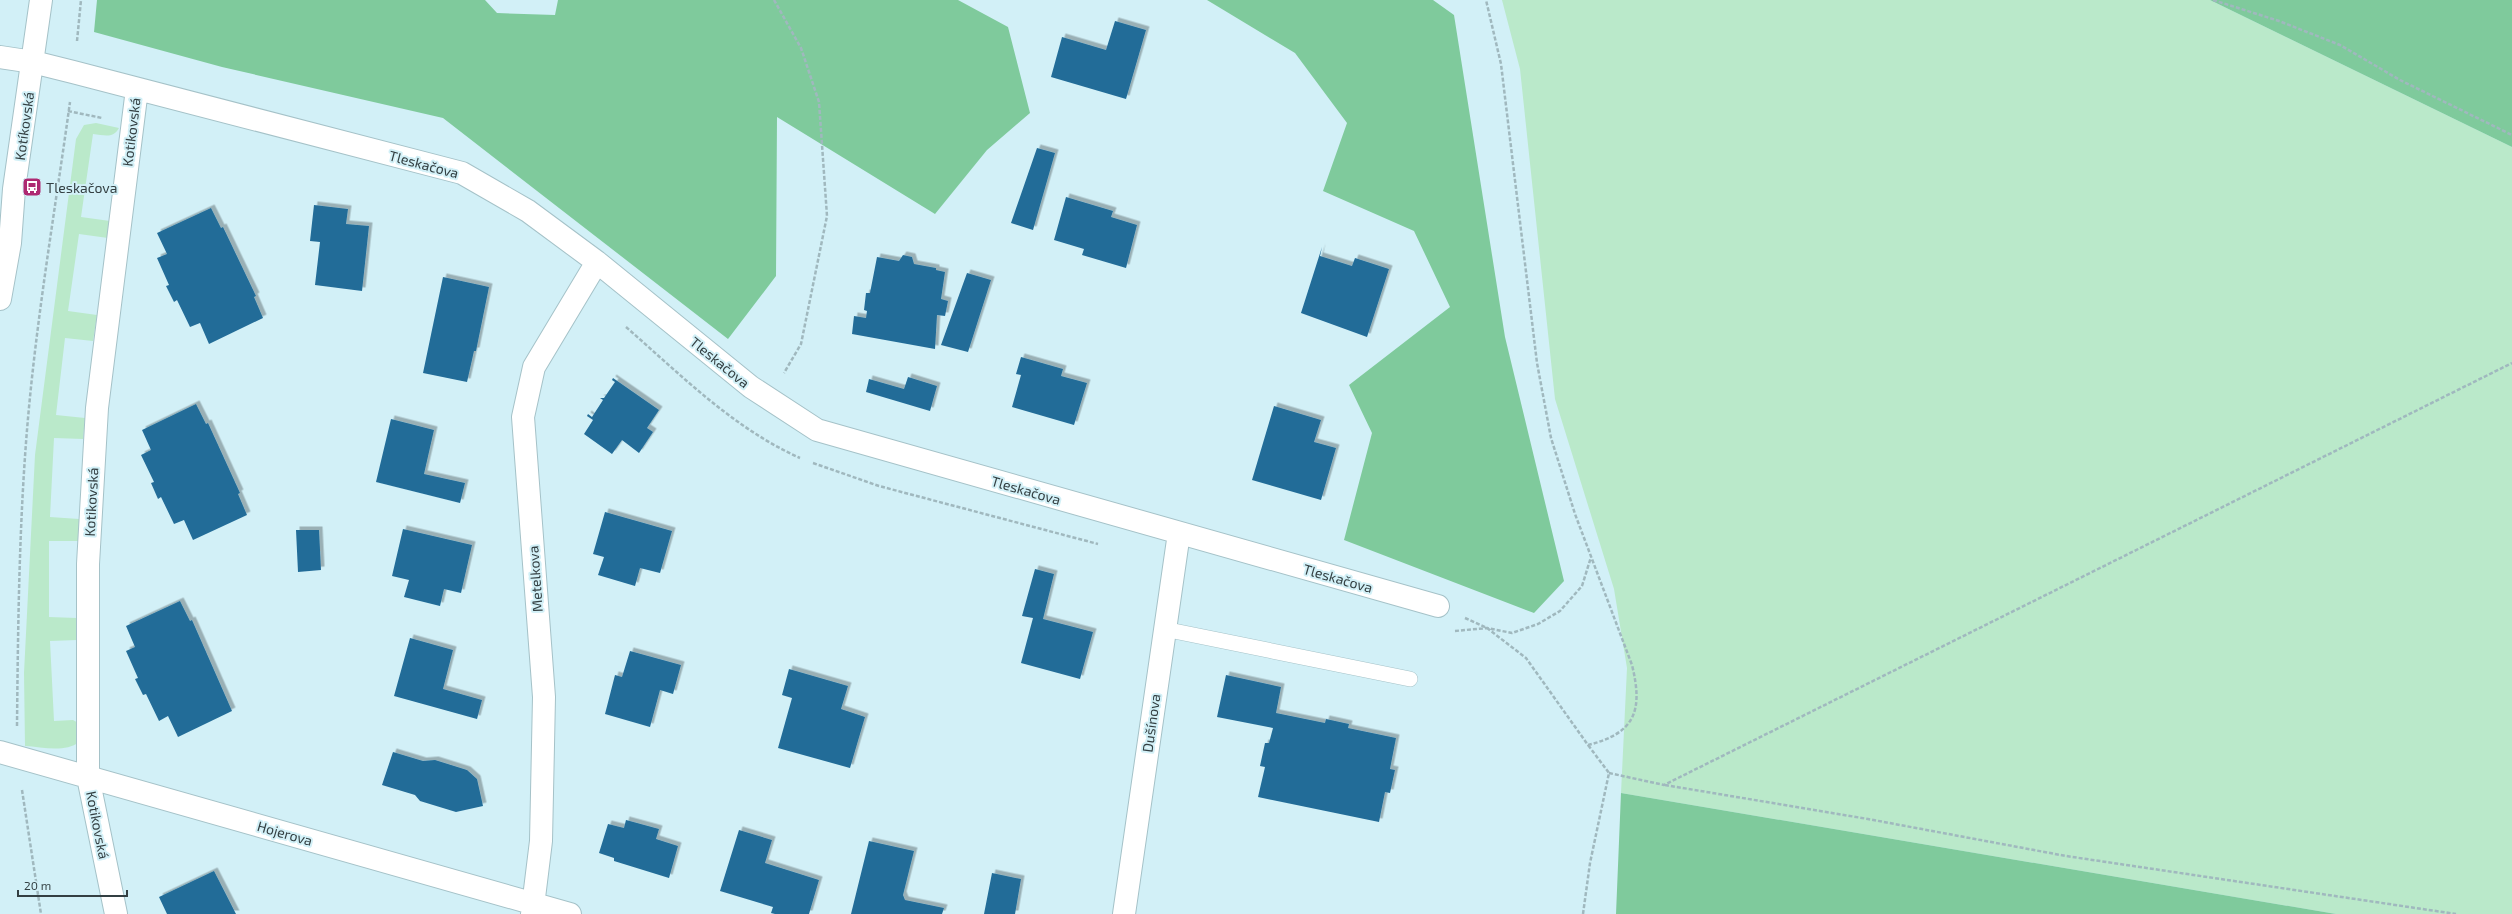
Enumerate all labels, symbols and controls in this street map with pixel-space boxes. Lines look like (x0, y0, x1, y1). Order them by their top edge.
street label: Kotíkovská (11, 91, 37, 161)
street label: Kotikovská (118, 97, 144, 167)
street label: Tleskačova (387, 147, 461, 181)
bus stop icon: Tleskačova (21, 176, 43, 198)
place label: Tleskačova (46, 179, 117, 196)
street label: Tleskačova (687, 333, 753, 391)
street label: Kotikovská (81, 467, 101, 537)
street label: Tleskačova (989, 472, 1063, 508)
street label: Metelkova (524, 545, 546, 613)
street label: Tleskačova (1301, 560, 1375, 596)
street label: Dušínova (1138, 693, 1164, 753)
street label: Kotikovská (83, 790, 113, 860)
street label: Hojerova (255, 817, 315, 849)
scale bar (18, 872, 127, 898)
text: 20 m (24, 878, 51, 892)

